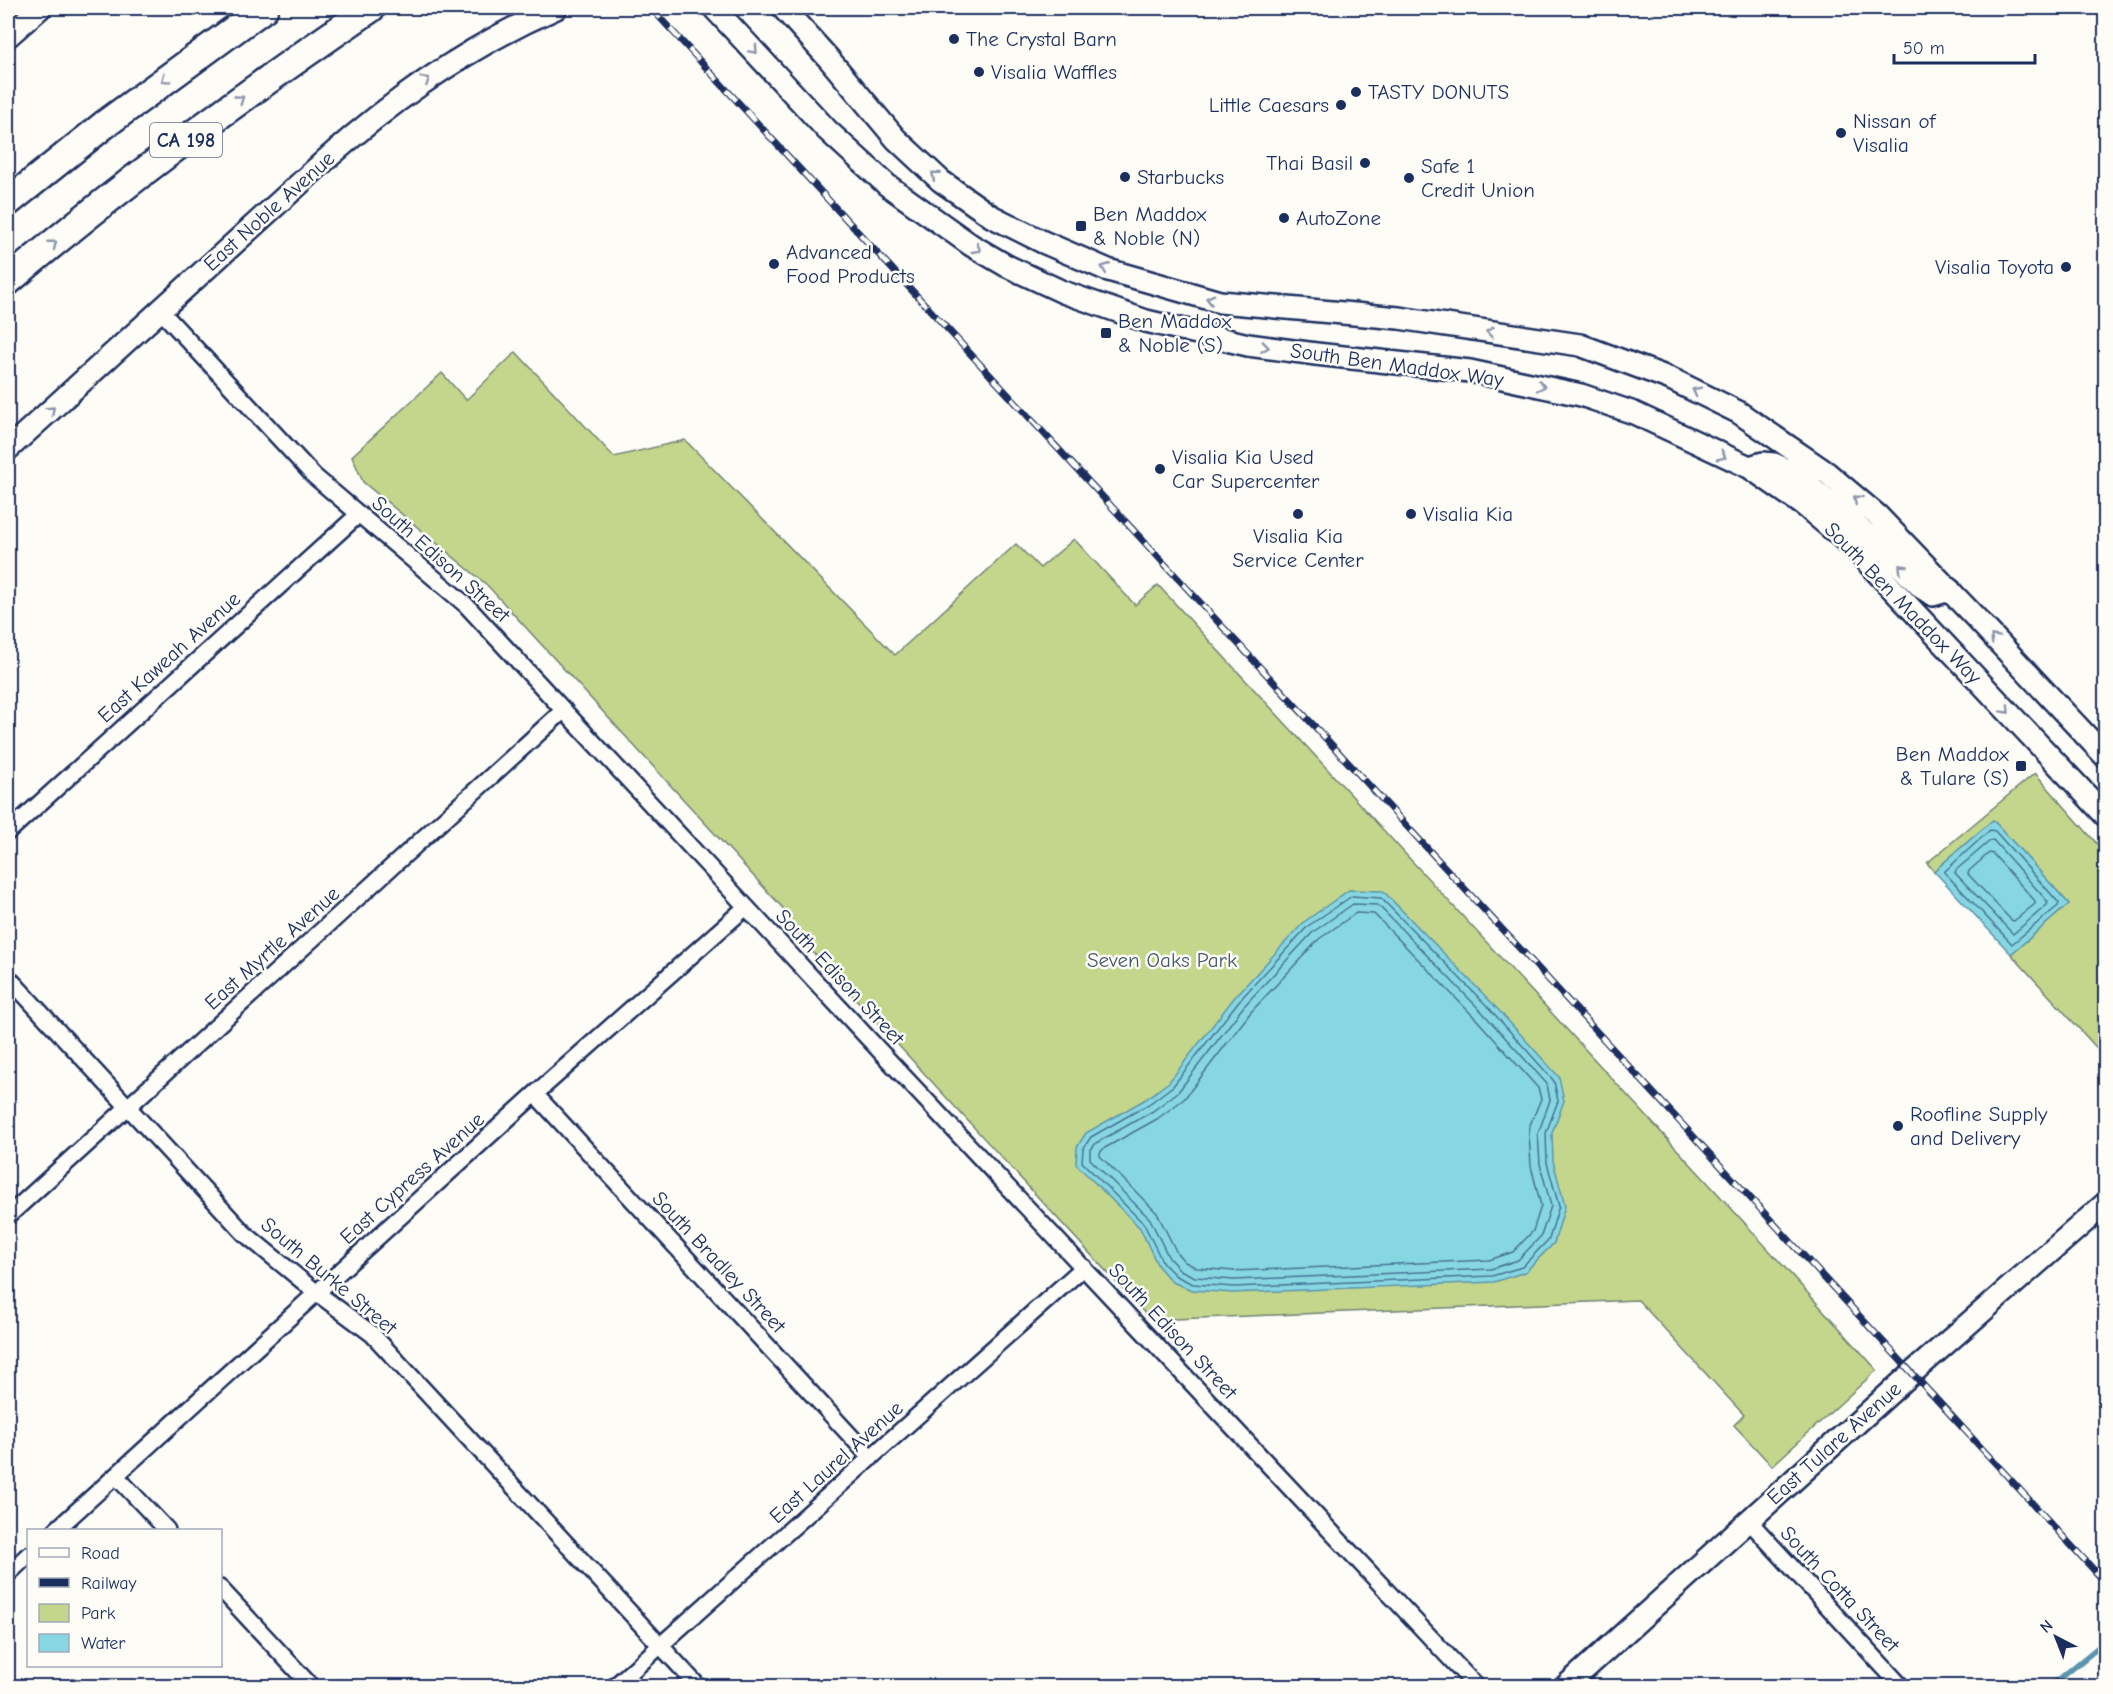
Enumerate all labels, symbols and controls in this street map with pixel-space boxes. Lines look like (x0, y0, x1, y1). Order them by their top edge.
place label: The Crystal Barn (966, 27, 1117, 51)
scale bar (1894, 27, 2035, 65)
marker: The Crystal Barn (947, 32, 961, 46)
text: 50 m (1903, 38, 1945, 59)
one-way arrow (747, 44, 758, 54)
place label: Visalia Waffles (991, 60, 1117, 84)
marker: Visalia Waffles (972, 65, 986, 79)
one-way arrow (161, 72, 172, 83)
one-way arrow (419, 76, 430, 87)
place label: TASTY DONUTS (1368, 80, 1509, 104)
marker: TASTY DONUTS (1349, 85, 1363, 99)
place label: Little Caesars (1209, 93, 1329, 117)
one-way arrow (234, 95, 245, 106)
marker: Little Caesars (1334, 98, 1348, 112)
place label: Nissan of Visalia (1853, 109, 1936, 157)
road number: CA 198 (150, 123, 222, 157)
marker: Nissan of Visalia (1834, 126, 1848, 140)
street label: East Noble Avenue (199, 146, 339, 276)
place label: Thai Basil (1266, 151, 1353, 175)
place label: Safe 1 Credit Union (1421, 154, 1535, 202)
marker: Thai Basil (1358, 156, 1372, 170)
place label: Starbucks (1137, 165, 1224, 189)
marker: Starbucks (1118, 170, 1132, 184)
one-way arrow (931, 171, 942, 182)
marker: Safe 1 Credit Union (1402, 171, 1416, 185)
place label: Ben Maddox & Noble (N) (1093, 202, 1206, 250)
place label: AutoZone (1296, 206, 1381, 230)
marker: AutoZone (1277, 211, 1291, 225)
marker: Ben Maddox & Noble (N) (1074, 219, 1088, 233)
one-way arrow (46, 240, 57, 251)
place label: Advanced Food Products (786, 240, 915, 288)
one-way arrow (971, 241, 981, 253)
place label: Visalia Toyota (1935, 255, 2054, 279)
marker: Advanced Food Products (767, 257, 781, 271)
marker: Visalia Toyota (2059, 260, 2073, 274)
one-way arrow (1100, 263, 1111, 275)
one-way arrow (1205, 294, 1215, 306)
place label: Ben Maddox & Noble (S) (1118, 309, 1231, 357)
marker: Ben Maddox & Noble (S) (1099, 326, 1113, 340)
one-way arrow (1485, 326, 1494, 338)
street label: South Ben Maddox Way (1289, 338, 1506, 392)
one-way arrow (1261, 340, 1270, 353)
one-way arrow (1536, 379, 1546, 392)
one-way arrow (1691, 387, 1702, 399)
one-way arrow (44, 406, 54, 417)
place label: Visalia Kia Used Car Supercenter (1172, 445, 1320, 493)
one-way arrow (1716, 448, 1727, 460)
marker: Visalia Kia Used Car Supercenter (1153, 462, 1167, 476)
street label: South Edison Street (367, 491, 516, 628)
one-way arrow (1853, 495, 1864, 506)
place label: Visalia Kia (1423, 502, 1513, 526)
marker: Visalia Kia Service Center (1291, 507, 1305, 521)
marker: Visalia Kia (1404, 507, 1418, 521)
street label: South Ben Maddox Way (1820, 517, 1987, 689)
place label: Visalia Kia Service Center (1233, 524, 1364, 572)
one-way arrow (1899, 565, 1910, 576)
street label: East Kaweah Avenue (93, 587, 245, 727)
one-way arrow (1991, 634, 2002, 645)
one-way arrow (1999, 703, 2010, 714)
place label: Ben Maddox & Tulare (S) (1896, 742, 2009, 790)
marker: Ben Maddox & Tulare (S) (2014, 759, 2028, 773)
street label: East Myrtle Avenue (200, 881, 344, 1015)
street label: South Edison Street (771, 904, 910, 1051)
park label: Seven Oaks Park (1087, 948, 1237, 972)
place label: Roofline Supply and Delivery (1910, 1102, 2048, 1150)
street label: East Cypress Avenue (335, 1107, 489, 1249)
marker: Roofline Supply and Delivery (1891, 1119, 1905, 1133)
street label: South Bradley Street (647, 1186, 791, 1338)
street label: South Burke Street (256, 1212, 402, 1340)
street label: South Edison Street (1104, 1258, 1243, 1405)
street label: East Tulare Avenue (1762, 1377, 1906, 1509)
street label: East Laurel Avenue (764, 1396, 908, 1528)
street label: South Cotta Street (1776, 1521, 1905, 1658)
legend (27, 1529, 222, 1667)
text: Road (81, 1543, 120, 1564)
text: Railway (81, 1573, 138, 1594)
text: Park (81, 1603, 116, 1624)
north arrow (2026, 1607, 2086, 1667)
text: N (2037, 1616, 2057, 1637)
text: Water (81, 1633, 126, 1654)

